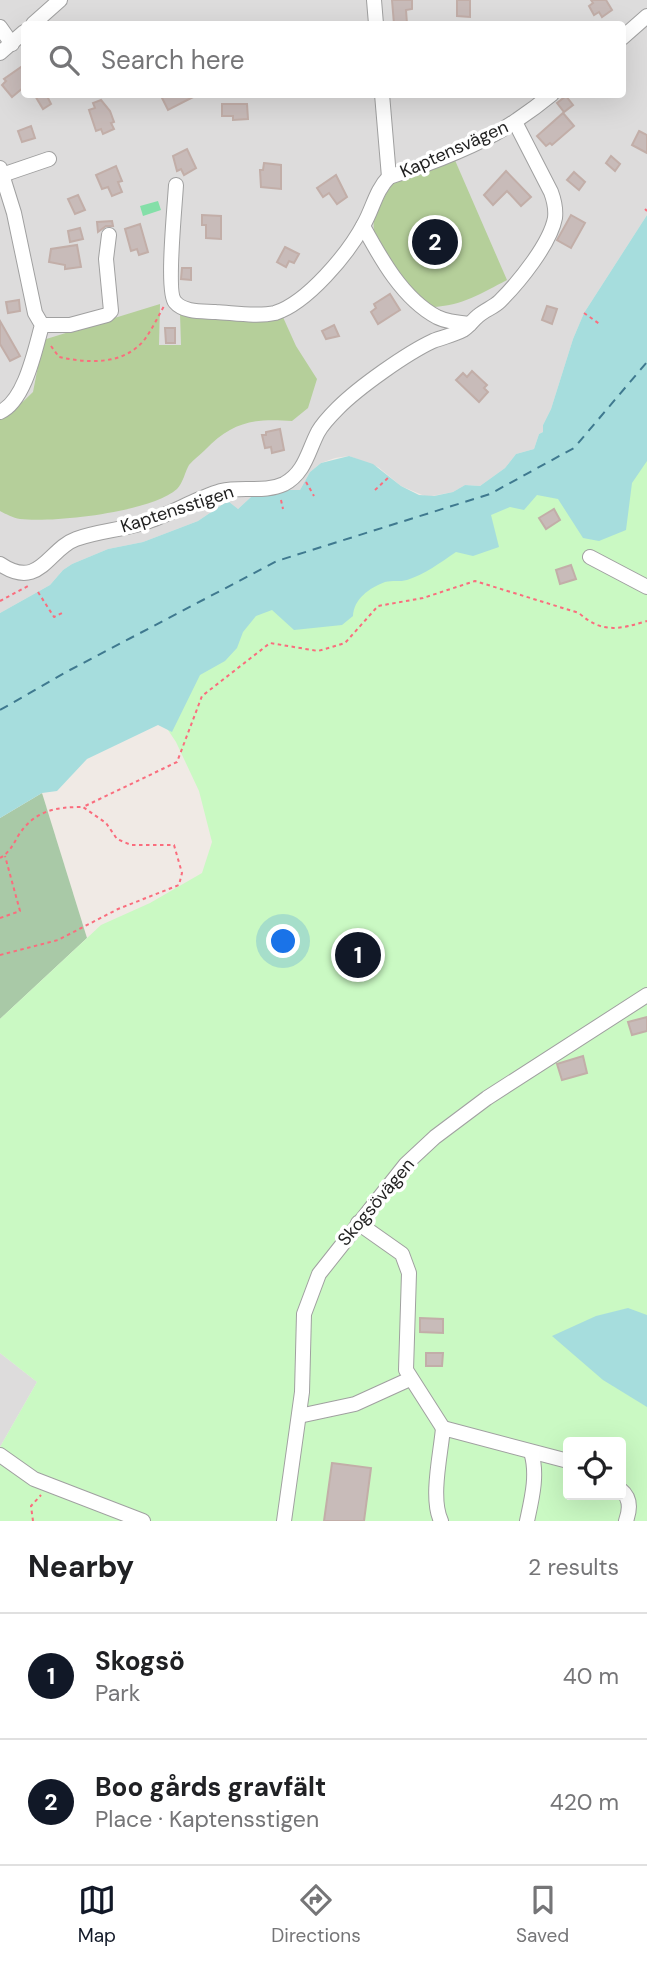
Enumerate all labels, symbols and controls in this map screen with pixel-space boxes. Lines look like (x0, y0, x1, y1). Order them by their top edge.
search box (21, 21, 626, 98)
icon: search (45, 41, 83, 79)
text: Search here (101, 43, 244, 77)
street label: Kaptensvägen (396, 114, 512, 184)
pin: 2 (412, 216, 458, 268)
street label: Kaptensstigen (117, 479, 237, 539)
your location (266, 924, 300, 958)
pin: 1 (335, 929, 381, 981)
street label: Skogsövägen (332, 1153, 420, 1251)
map controls (563, 1437, 626, 1500)
button: locate (563, 1437, 626, 1500)
text: Nearby (28, 1547, 134, 1586)
text: 2 results (528, 1552, 619, 1582)
text: Skogsö (95, 1644, 185, 1678)
text: 1 (47, 1661, 55, 1691)
text: 40 m (563, 1661, 619, 1691)
text: Park (95, 1678, 140, 1708)
text: Boo gårds gravfält (95, 1770, 326, 1804)
text: 2 (44, 1787, 58, 1817)
text: 420 m (550, 1787, 619, 1817)
text: Place · Kaptensstigen (95, 1804, 319, 1834)
tab: Map (78, 1881, 116, 1948)
tab: Directions (271, 1881, 361, 1948)
tab: Saved (516, 1881, 569, 1948)

